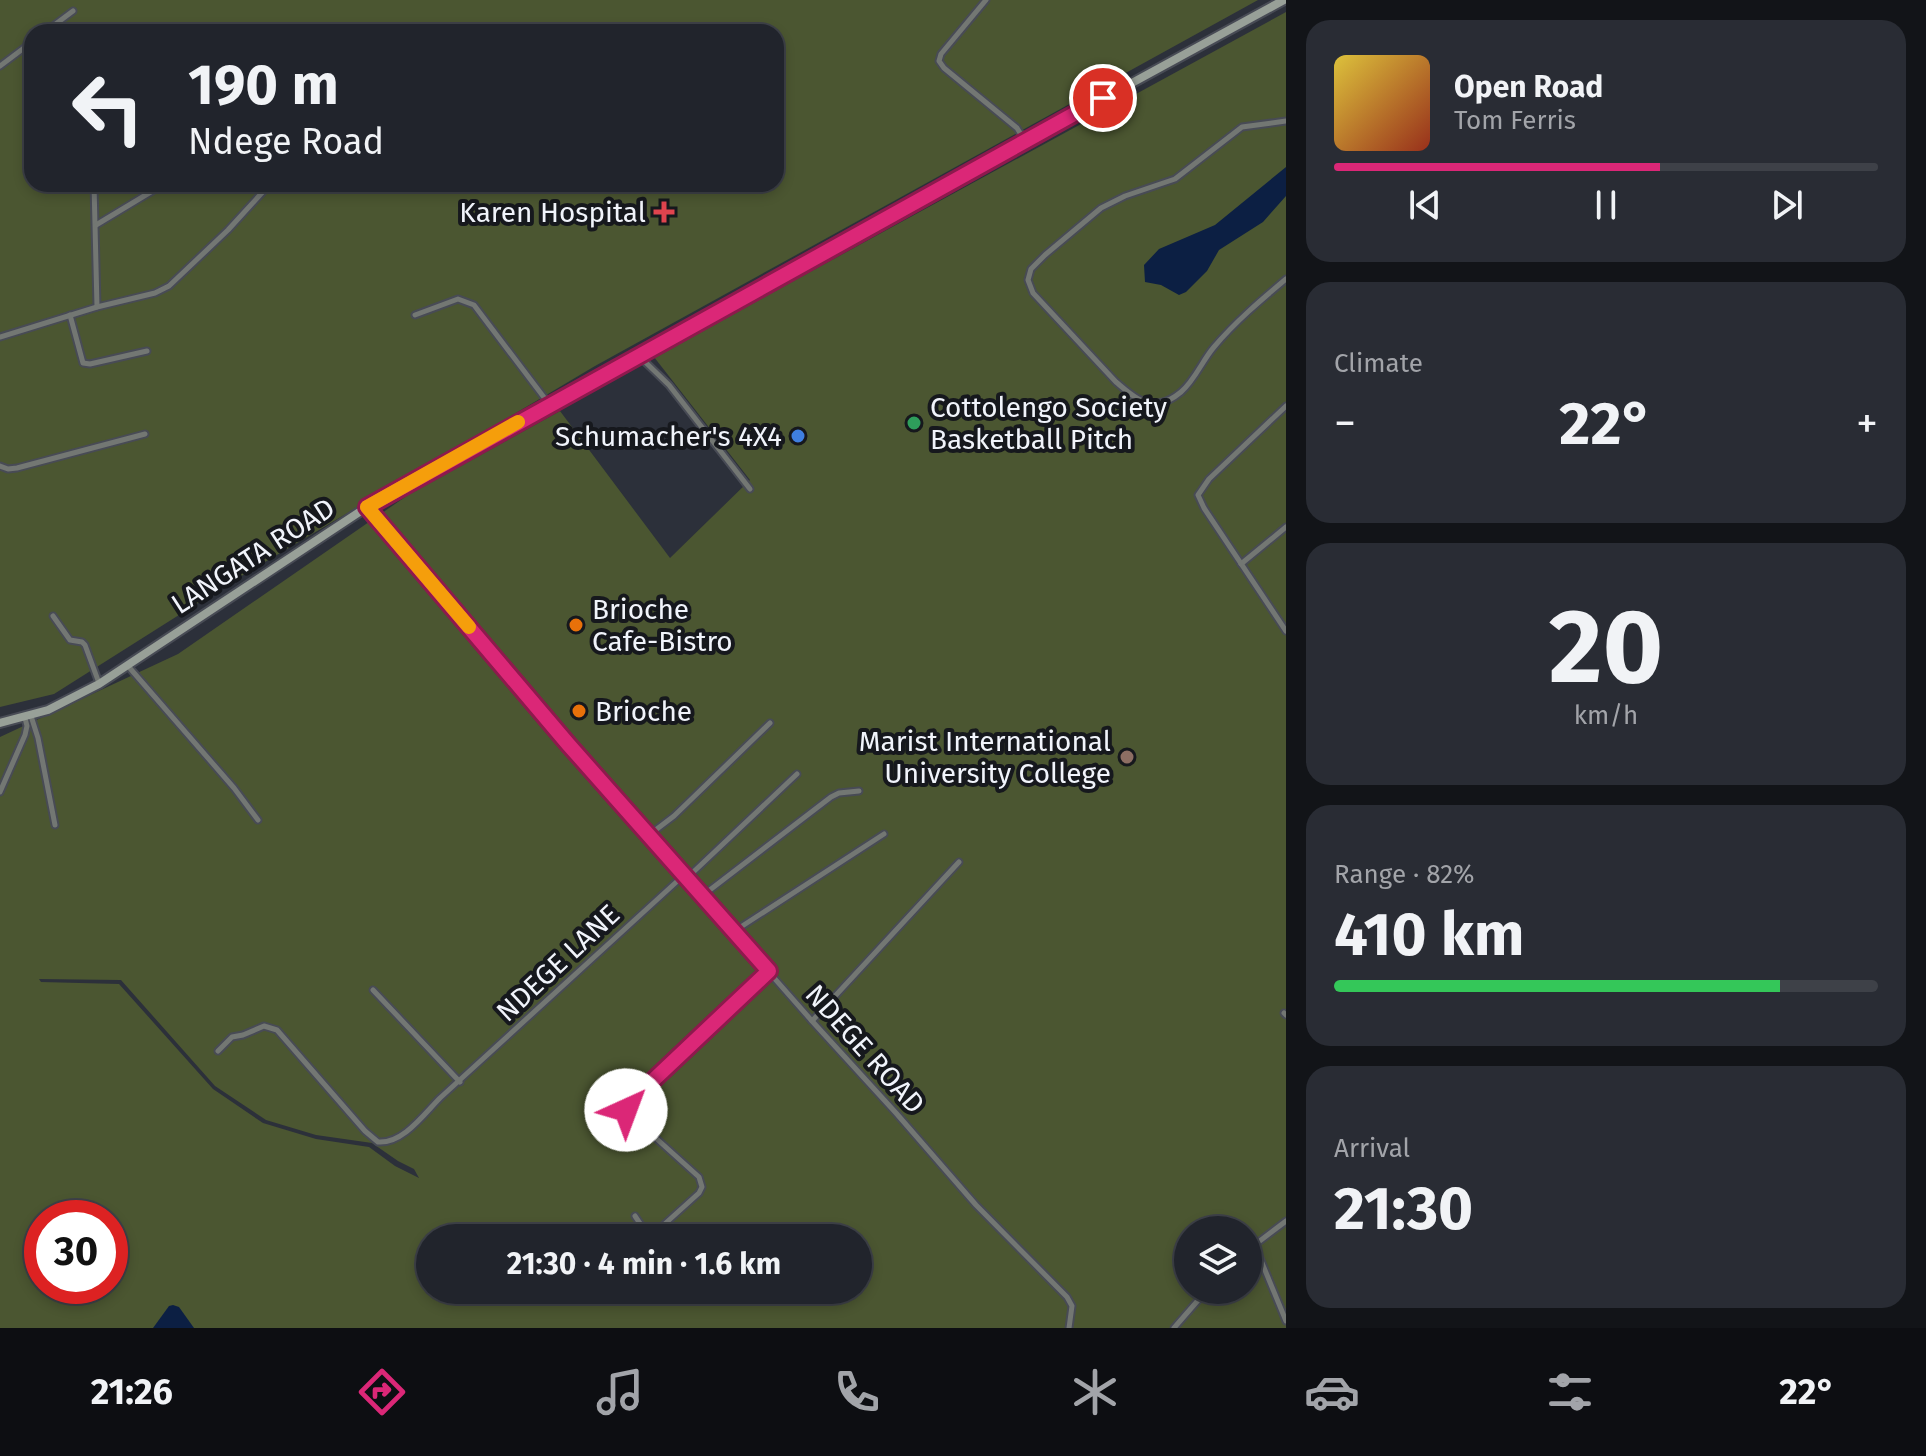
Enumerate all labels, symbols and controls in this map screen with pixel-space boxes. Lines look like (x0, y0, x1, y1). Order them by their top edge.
text: 190 m (188, 52, 339, 119)
icon: left (56, 56, 160, 160)
pin (1069, 64, 1137, 132)
text: Open Road (1454, 69, 1603, 105)
icon: arrive (1081, 76, 1125, 120)
text: Tom Ferris (1454, 105, 1576, 136)
text: Ndege Road (188, 120, 384, 164)
icon: previous (1403, 183, 1447, 227)
icon: pause (1584, 183, 1628, 227)
icon: next (1765, 183, 1809, 227)
place label: Karen Hospital (459, 196, 646, 229)
marker: Karen Hospital (653, 201, 675, 223)
text: Climate (1334, 348, 1423, 379)
text: 22° (1559, 388, 1653, 460)
place label: Cottolengo Society Basketball Pitch (930, 391, 1167, 456)
text: − (1334, 397, 1356, 450)
text: + (1856, 397, 1878, 450)
marker: Cottolengo Society Basketball Pitch (905, 414, 923, 432)
place label: Schumacher's 4X4 (555, 420, 782, 453)
marker: Schumacher's 4X4 (789, 427, 807, 445)
street label: LANGATA ROAD (165, 491, 341, 621)
text: 20 (1549, 585, 1663, 710)
place label: Brioche Cafe-Bistro (592, 593, 733, 658)
marker: Brioche Cafe-Bistro (567, 616, 585, 634)
place label: Brioche (595, 695, 692, 728)
text: km/h (1574, 700, 1638, 731)
marker: Brioche (570, 702, 588, 720)
place label: Marist International University College (859, 725, 1111, 790)
marker: Marist International University College (1118, 748, 1136, 766)
text: Range · 82% (1334, 859, 1475, 890)
street label: NDEGE LANE (490, 898, 626, 1028)
text: 410 km (1334, 899, 1525, 971)
street label: NDEGE ROAD (799, 978, 931, 1120)
position arrow (584, 1068, 668, 1152)
text: Arrival (1334, 1133, 1410, 1164)
text: 21:30 (1334, 1173, 1473, 1245)
speed limit sign: 30 (24, 1200, 128, 1304)
map controls (1174, 1216, 1262, 1304)
button: layers (1174, 1216, 1262, 1304)
text: 21:30 · 4 min · 1.6 km (507, 1246, 781, 1282)
icon: directions (354, 1364, 410, 1420)
icon: music (592, 1364, 648, 1420)
icon: phone (829, 1364, 885, 1420)
icon: climate (1067, 1364, 1123, 1420)
icon: car (1304, 1364, 1360, 1420)
icon: filters (1542, 1364, 1598, 1420)
text: 21:26 (91, 1370, 173, 1414)
text: 22° (1779, 1370, 1835, 1414)

